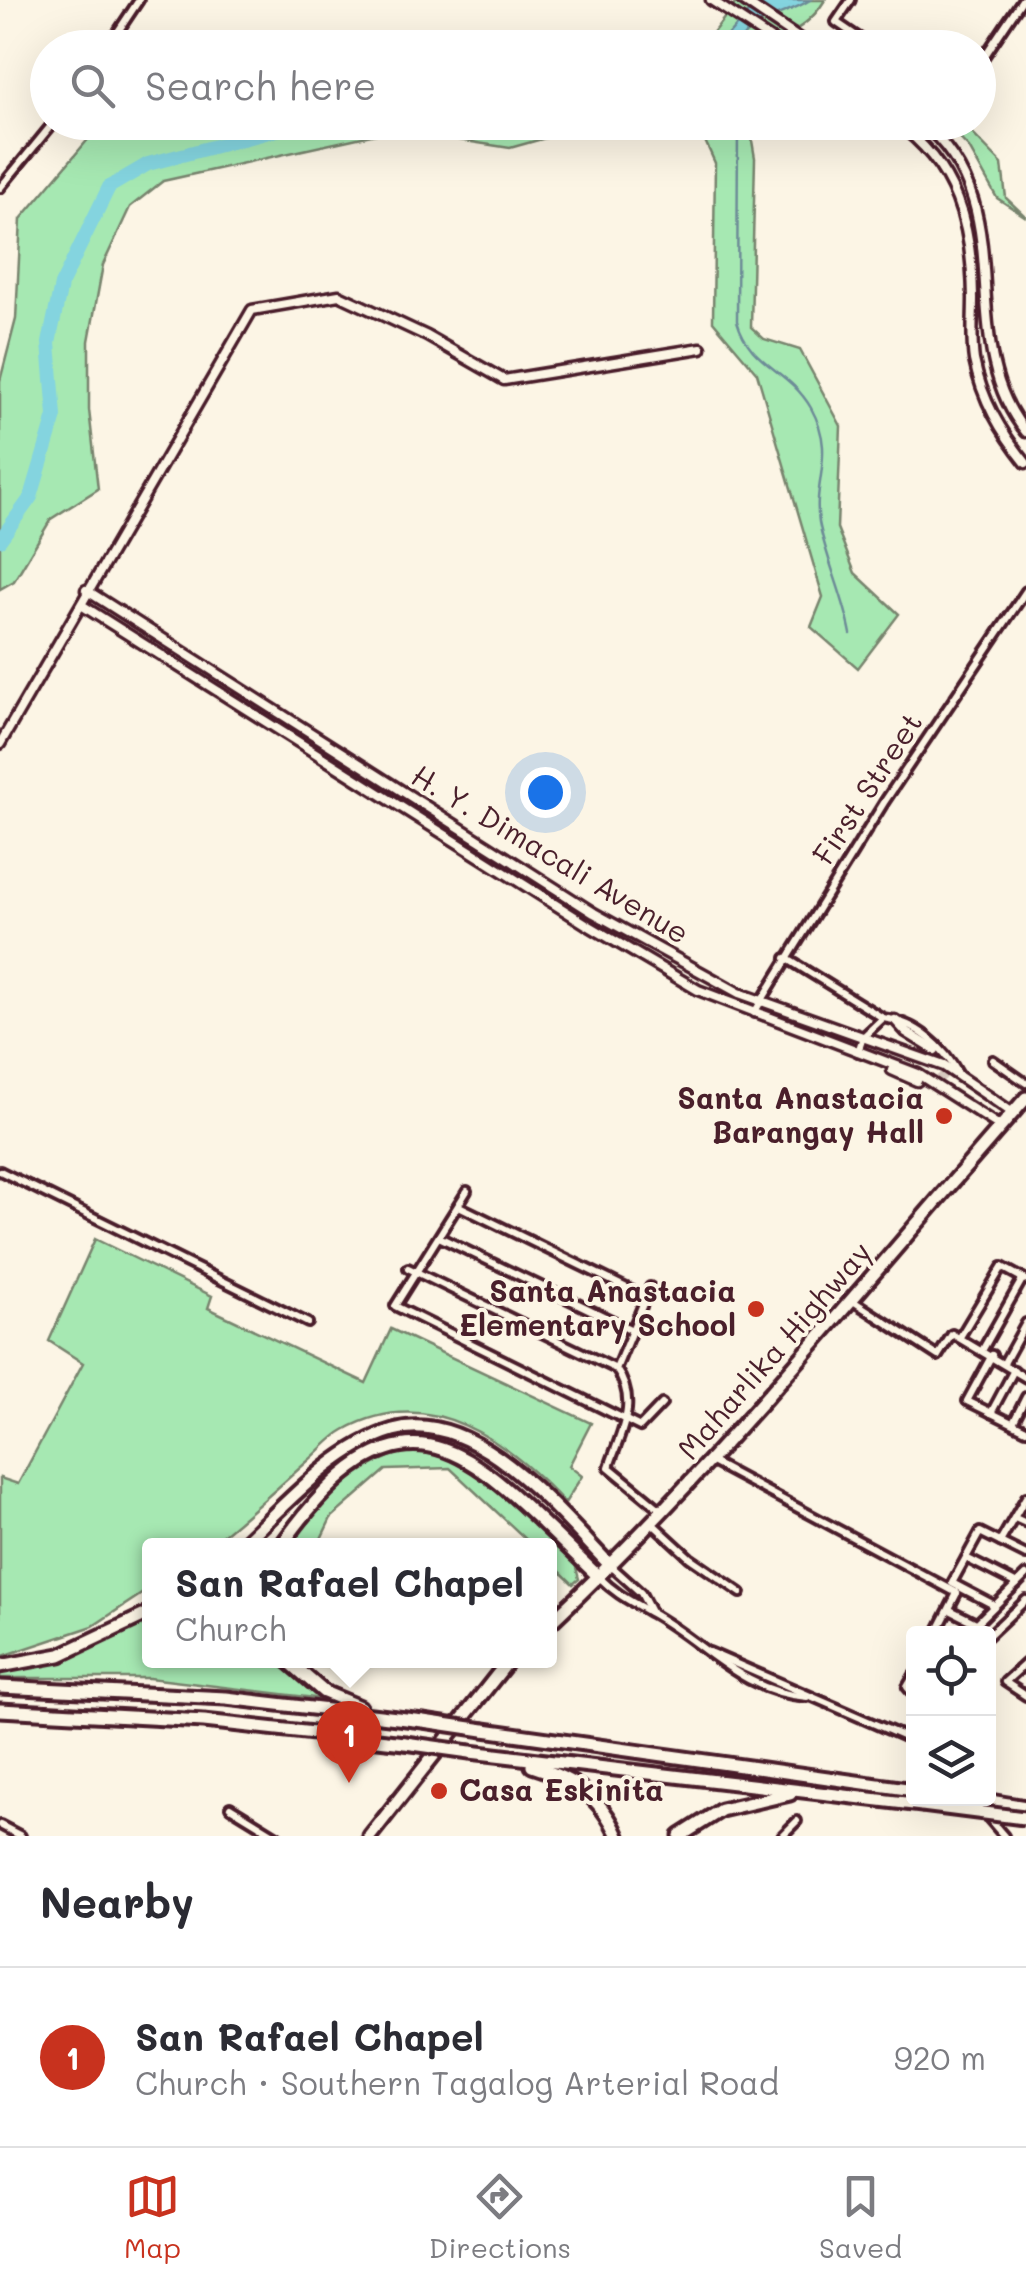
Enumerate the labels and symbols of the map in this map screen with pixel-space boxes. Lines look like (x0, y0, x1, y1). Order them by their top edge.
street label: First Street (802, 704, 930, 872)
street label: H. Y. Dimacali Avenue (405, 755, 697, 952)
your location (520, 767, 571, 818)
place label: Santa Anastacia Barangay Hall (677, 1077, 924, 1151)
marker: Santa Anastacia Barangay Hall (933, 1105, 955, 1127)
street label: Maharlika Highway (668, 1232, 879, 1467)
place label: Santa Anastacia Elementary School (459, 1270, 736, 1344)
marker: Santa Anastacia Elementary School (745, 1298, 767, 1320)
pin: 1 (316, 1700, 382, 1783)
place label: Casa Eskinita (459, 1769, 664, 1809)
marker: Casa Eskinita (428, 1780, 450, 1802)

